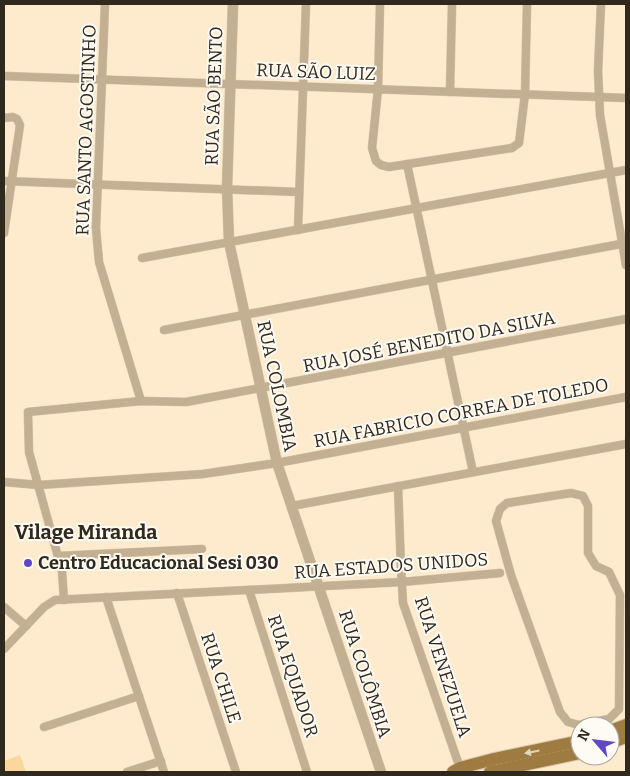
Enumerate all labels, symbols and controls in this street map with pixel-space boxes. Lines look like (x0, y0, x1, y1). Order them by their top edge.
street label: RUA SANTO AGOSTINHO (71, 24, 101, 236)
street label: RUA SÃO BENTO (201, 26, 227, 166)
street label: RUA SÃO LUIZ (256, 59, 376, 85)
street label: RUA JOSÉ BENEDITO DA SILVA (301, 306, 557, 377)
street label: RUA COLOMBIA (252, 319, 302, 454)
street label: RUA FABRICIO CORREA DE TOLEDO (312, 374, 610, 452)
district label: Vilage Miranda (15, 520, 157, 544)
street label: RUA ESTADOS UNIDOS (293, 548, 489, 584)
place label: Centro Educacional Sesi 030 (38, 552, 279, 574)
marker: Centro Educacional Sesi 030 (22, 557, 34, 569)
street label: RUA VENEZUELA (410, 594, 476, 740)
street label: RUA COLÔMBIA (334, 607, 396, 741)
street label: RUA EQUADOR (263, 612, 323, 740)
street label: RUA CHILE (196, 630, 246, 726)
north arrow (570, 716, 620, 766)
text: N (574, 726, 594, 744)
one-way arrow (524, 748, 540, 756)

